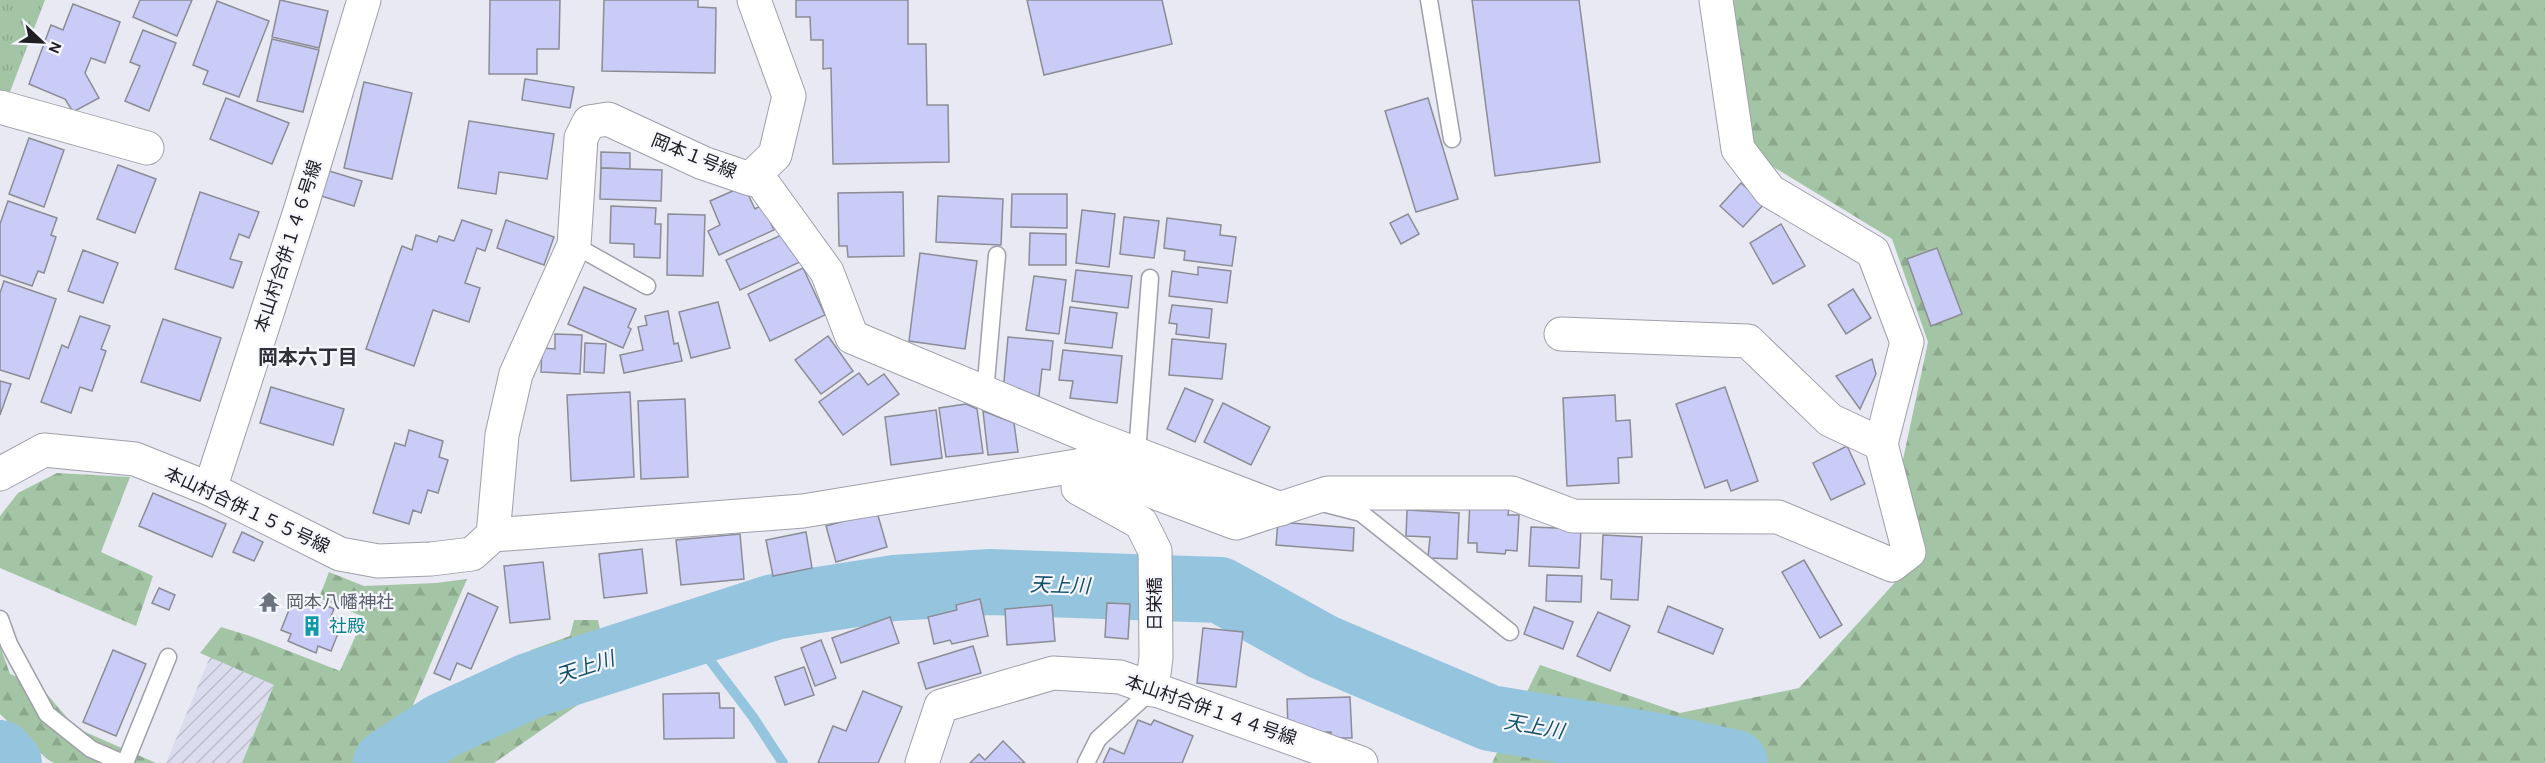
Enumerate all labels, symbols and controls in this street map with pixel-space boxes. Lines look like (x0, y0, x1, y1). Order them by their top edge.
north arrow (12, 12, 72, 72)
text: N (44, 39, 66, 57)
street label: 岡本１号線 (648, 129, 740, 183)
street label: 本山村合併１４６号線 (250, 157, 326, 335)
district label: 岡本六丁目 (258, 346, 358, 369)
street label: 本山村合併１５５号線 (161, 462, 333, 558)
water label: 天上川 (1030, 573, 1092, 598)
street label: 日栄橋 (1144, 577, 1166, 631)
temple icon: 岡本八幡神社 (257, 590, 281, 614)
place label: 岡本八幡神社 (286, 591, 394, 613)
building icon: 社殿 (300, 614, 324, 638)
place label: 社殿 (329, 615, 365, 637)
water label: 天上川 (553, 647, 619, 688)
street label: 本山村合併１４４号線 (1122, 670, 1300, 750)
water label: 天上川 (1502, 710, 1567, 743)

